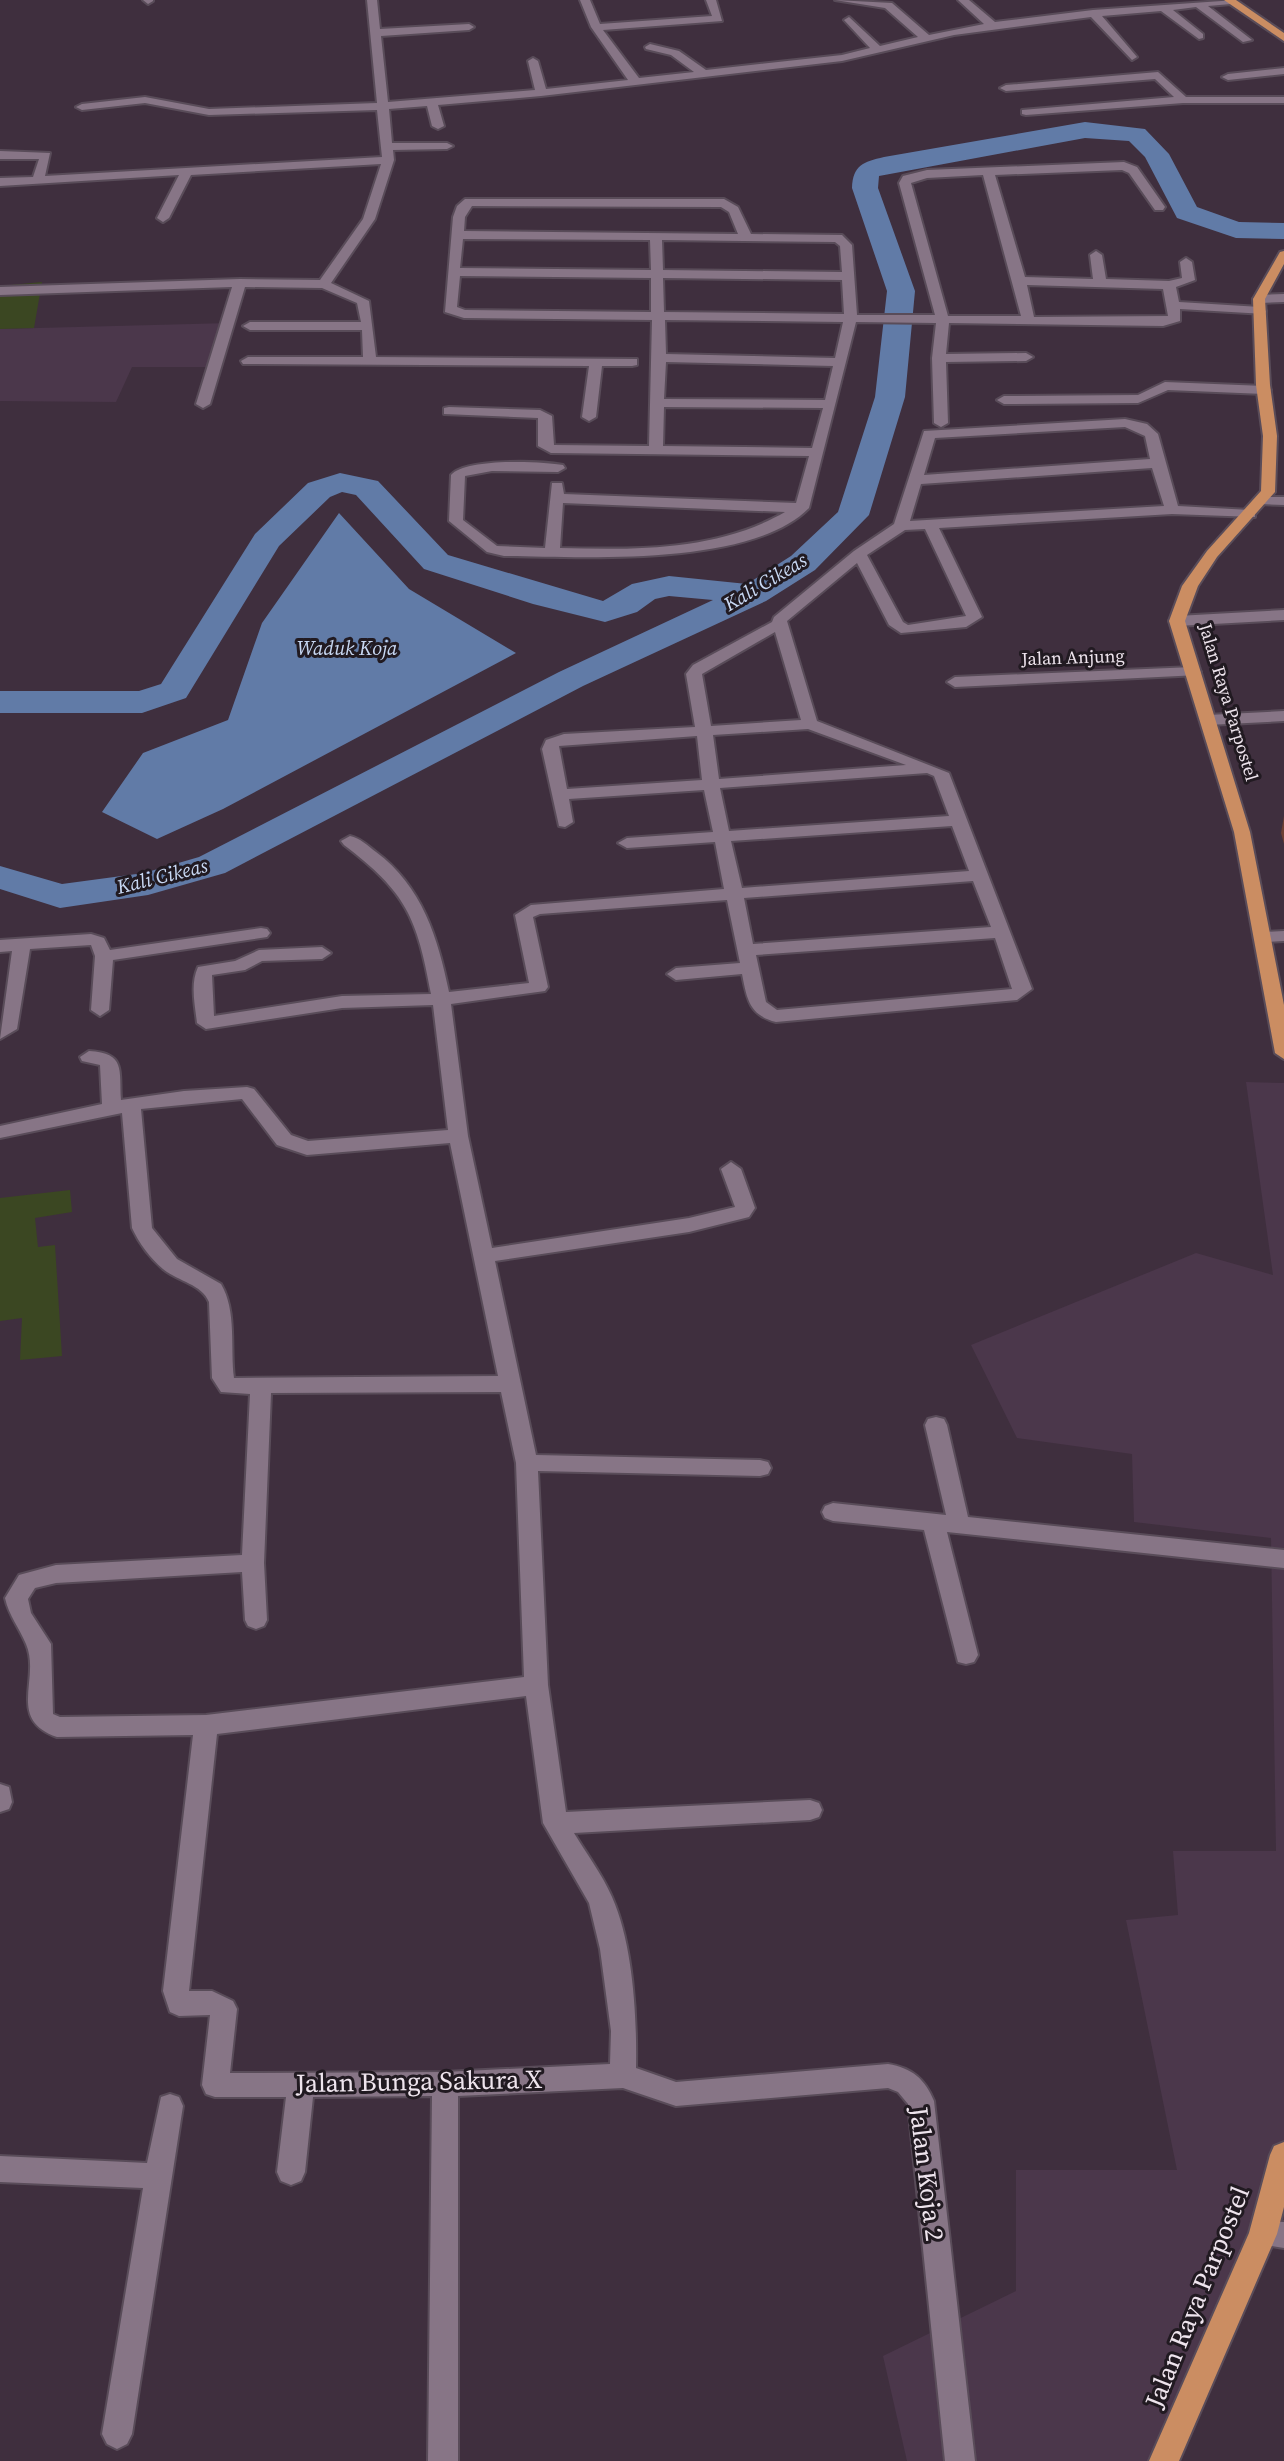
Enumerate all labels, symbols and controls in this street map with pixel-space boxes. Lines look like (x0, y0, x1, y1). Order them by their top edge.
water label: Kali Cikeas (717, 546, 813, 618)
street label: Jalan Raya Parpostel (1193, 619, 1265, 784)
water label: Waduk Koja (297, 634, 398, 662)
street label: Jalan Anjung (1020, 643, 1125, 671)
water label: Kali Cikeas (113, 851, 211, 901)
street label: Jalan Bunga Sakura X (294, 2061, 543, 2101)
street label: Jalan Koja 2 (901, 2104, 953, 2243)
street label: Jalan Raya Parpostel (1136, 2181, 1258, 2414)

